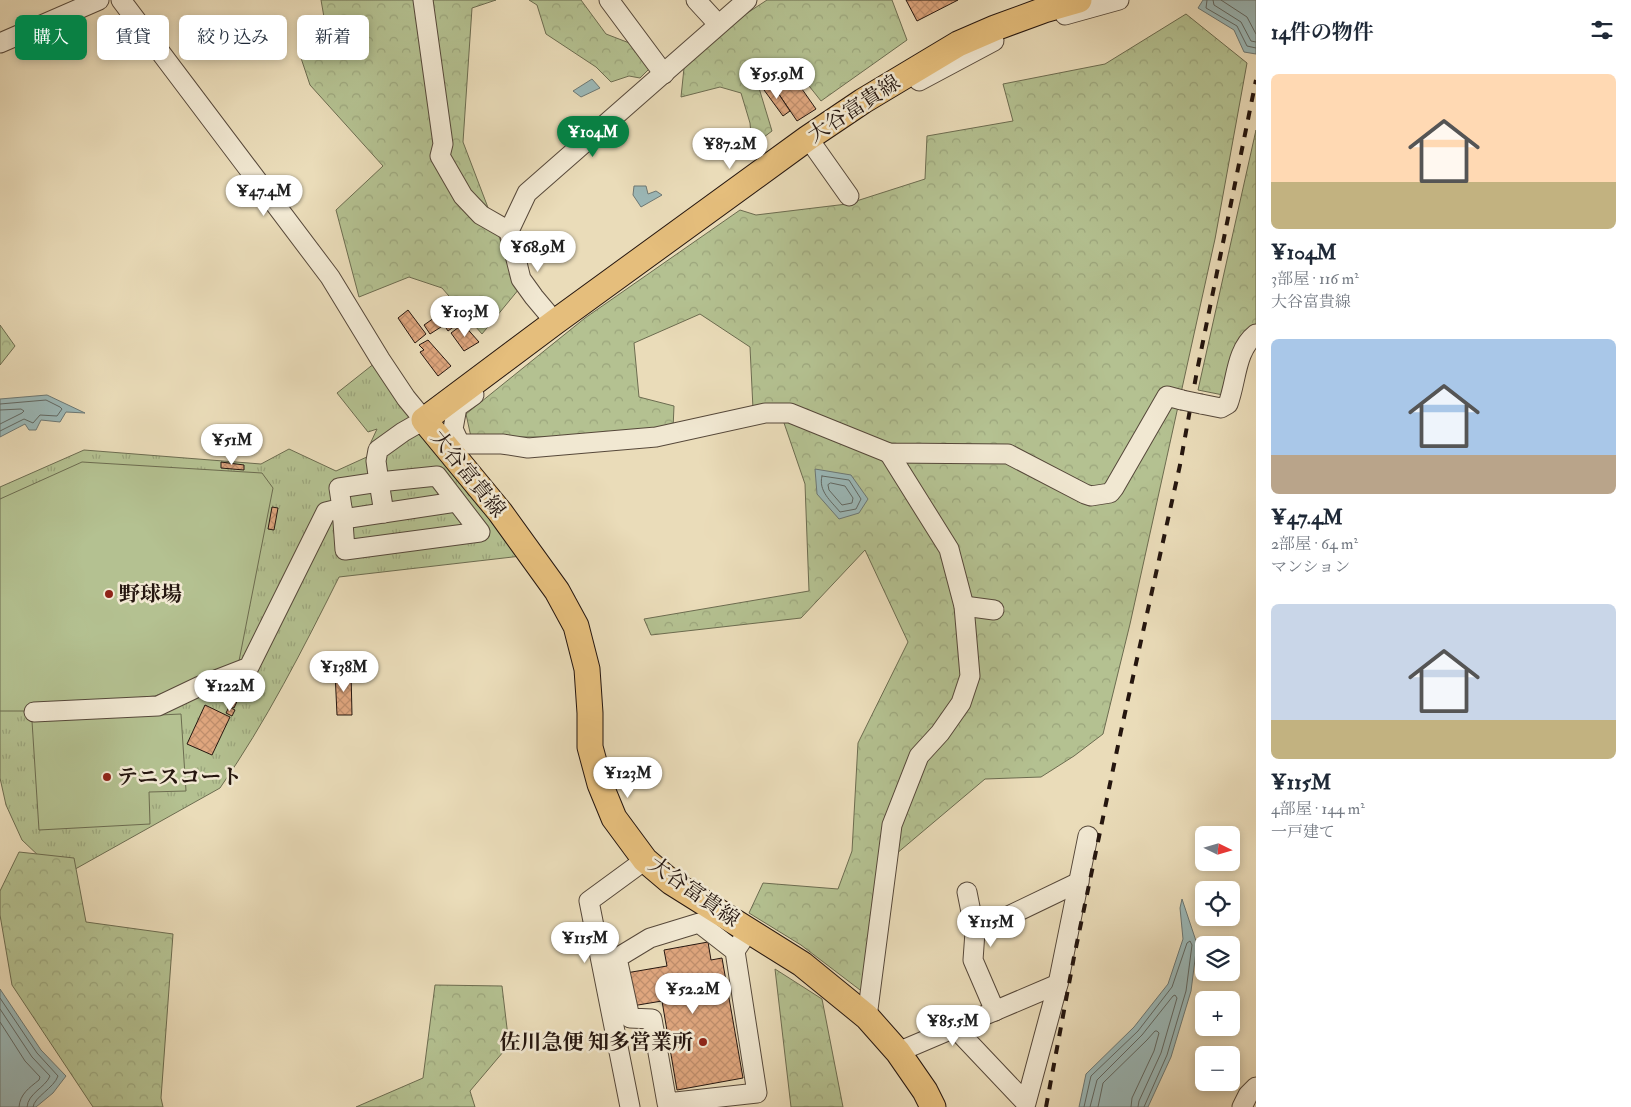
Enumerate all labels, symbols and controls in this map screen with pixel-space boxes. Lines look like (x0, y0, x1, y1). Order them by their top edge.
chip: 購入 (15, 15, 87, 60)
chip: 賃貸 (97, 15, 169, 60)
chip: 絞り込み (179, 15, 287, 60)
chip: 新着 (297, 15, 369, 60)
icon: filters (1588, 16, 1616, 44)
text: 14件の物件 (1271, 19, 1374, 46)
pin: ¥95.9M (736, 58, 818, 100)
text: ¥95.9M (750, 64, 804, 84)
street label: 大谷富貴線 (803, 69, 905, 149)
icon: home (1399, 106, 1489, 196)
pin: ¥104M (558, 116, 628, 158)
text: ¥104M (568, 122, 618, 142)
pin: ¥87.2M (689, 128, 771, 170)
text: ¥87.2M (703, 134, 757, 154)
pin: ¥47.4M (223, 174, 305, 217)
text: ¥47.4M (237, 181, 291, 201)
pin: ¥68.9M (497, 230, 579, 273)
text: ¥68.9M (511, 237, 565, 257)
text: ¥104M (1271, 239, 1337, 266)
text: 3部屋 · 116 m² (1271, 269, 1359, 289)
text: 大谷富貴線 (1271, 292, 1351, 312)
pin: ¥103M (430, 296, 500, 338)
text: ¥103M (441, 302, 489, 322)
icon: home (1399, 371, 1489, 461)
pin: ¥51M (202, 424, 262, 466)
street label: 大谷富貴線 (424, 425, 512, 523)
text: ¥51M (212, 430, 252, 450)
text: ¥47.4M (1271, 504, 1343, 531)
text: 2部屋 · 64 m² (1271, 534, 1358, 554)
text: マンション (1271, 557, 1350, 577)
place label: 野球場 (119, 581, 182, 608)
marker: 野球場 (103, 588, 115, 600)
icon: home (1399, 636, 1489, 726)
pin: ¥138M (309, 650, 379, 693)
text: ¥138M (321, 657, 367, 677)
pin: ¥122M (195, 670, 265, 712)
text: ¥122M (205, 676, 255, 696)
pin: ¥123M (593, 756, 663, 799)
text: ¥123M (604, 763, 652, 783)
place label: テニスコート (117, 764, 242, 791)
text: ¥115M (1271, 769, 1331, 796)
marker: テニスコート (101, 771, 113, 783)
text: 4部屋 · 144 m² (1271, 799, 1365, 819)
text: 一戸建て (1271, 822, 1335, 842)
north arrow (1195, 826, 1240, 871)
map controls (1195, 826, 1240, 1091)
street label: 大谷富貴線 (643, 851, 745, 933)
button: locate (1195, 881, 1240, 926)
pin: ¥115M (956, 906, 1026, 948)
text: ¥115M (968, 912, 1014, 932)
pin: ¥115M (550, 922, 620, 964)
text: ¥115M (562, 928, 608, 948)
button: layers (1195, 936, 1240, 981)
pin: ¥52.2M (652, 972, 734, 1015)
text: ¥52.2M (666, 979, 720, 999)
button: + (1195, 991, 1240, 1036)
pin: ¥85.5M (912, 1004, 994, 1047)
text: ¥85.5M (927, 1011, 979, 1031)
place label: 佐川急便 知多営業所 (500, 1029, 693, 1056)
marker: 佐川急便 知多営業所 (697, 1036, 709, 1048)
button: − (1195, 1046, 1240, 1091)

